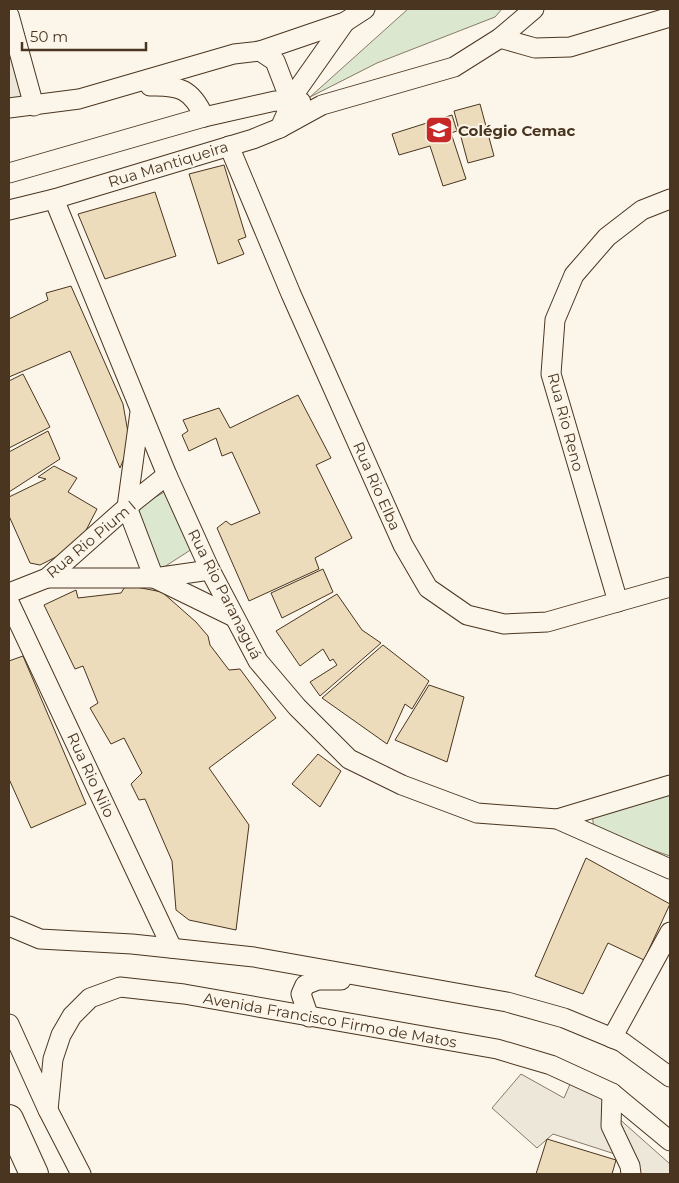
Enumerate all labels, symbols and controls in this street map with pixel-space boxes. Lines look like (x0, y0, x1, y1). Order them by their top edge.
scale bar (22, 20, 146, 52)
text: 50 m (30, 27, 68, 46)
school or university icon: Colégio Cemac (424, 115, 454, 145)
place label: Colégio Cemac (458, 121, 576, 140)
street label: Rua Mantiqueira (106, 137, 230, 191)
street label: Rua Rio Reno (544, 371, 588, 473)
street label: Rua Rio Elba (349, 439, 405, 533)
street label: Rua Rio Pium I (42, 496, 140, 582)
street label: Rua Rio Paranaguá (184, 526, 266, 662)
street label: Rua Rio Nilo (63, 729, 119, 821)
street label: Avenida Francisco Firmo de Matos (202, 988, 458, 1052)

